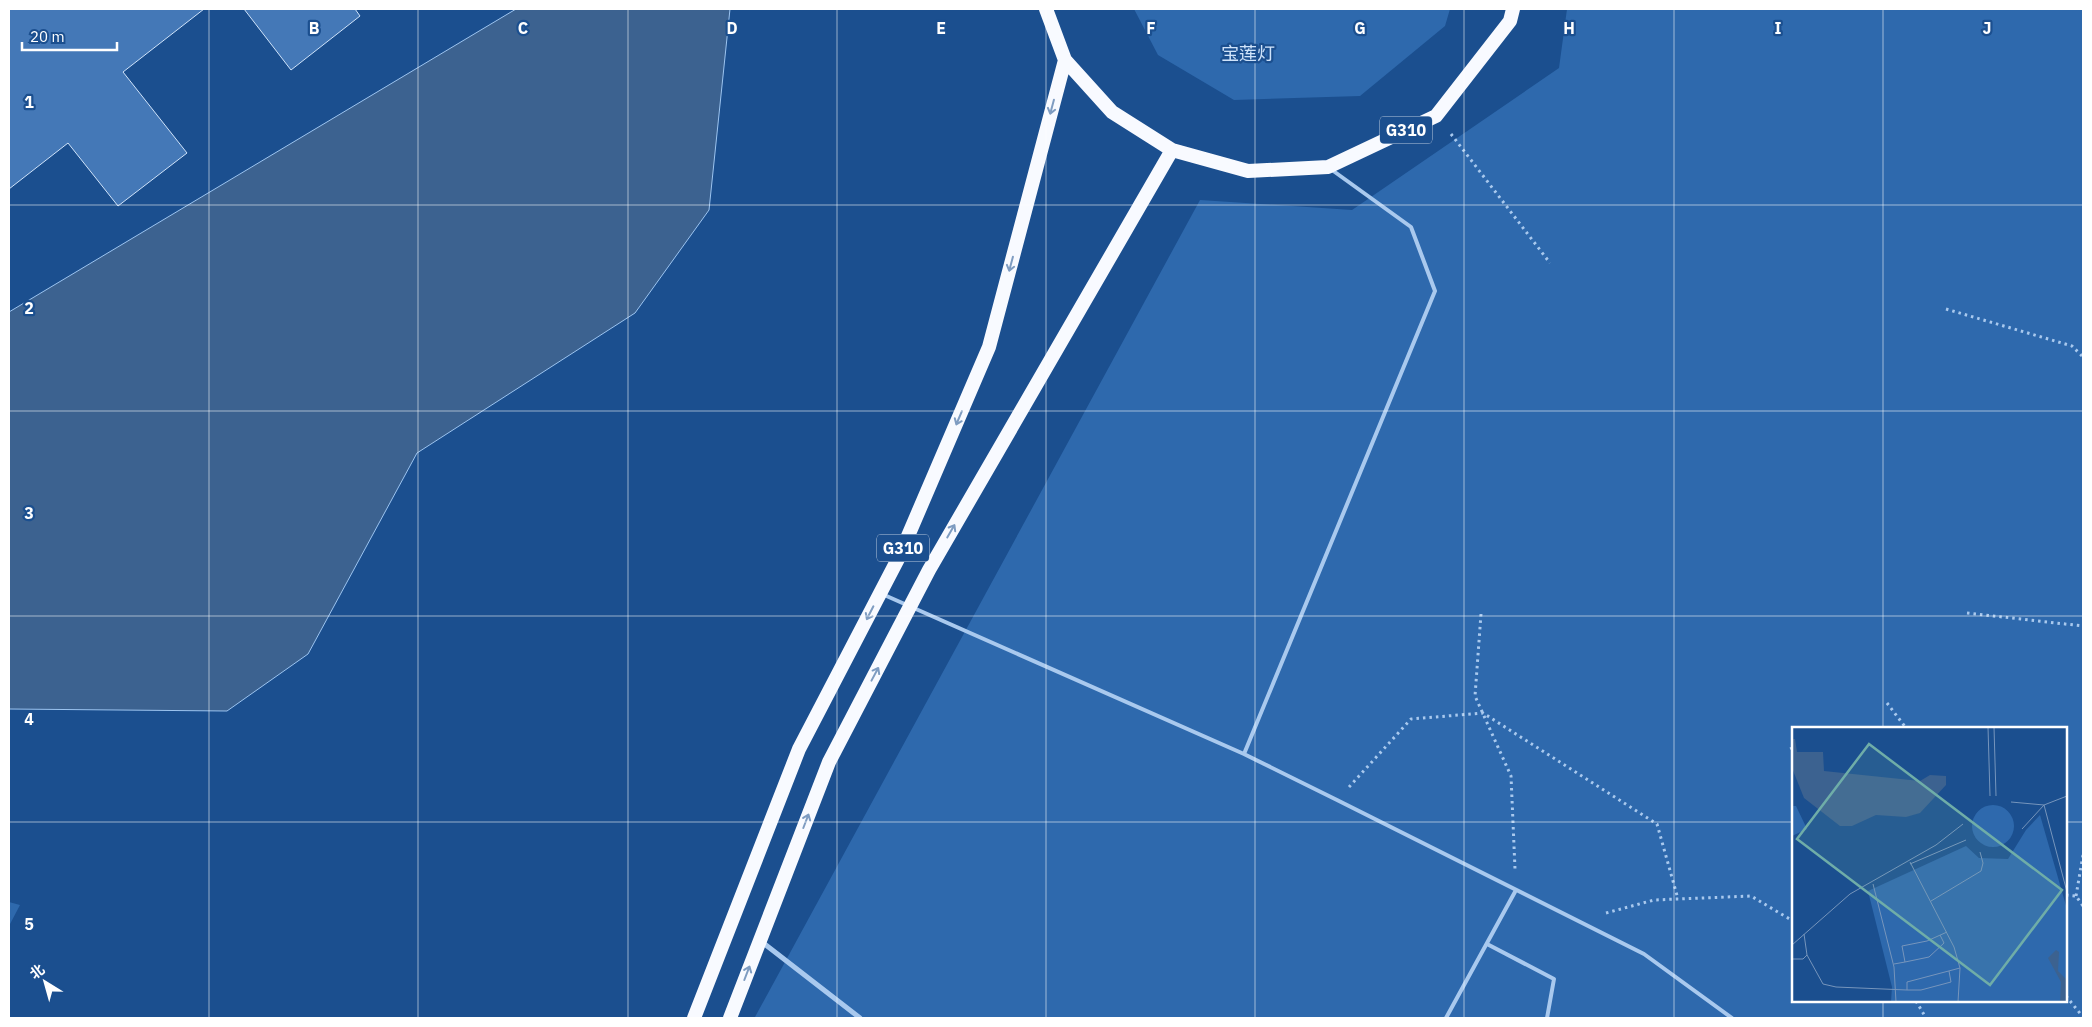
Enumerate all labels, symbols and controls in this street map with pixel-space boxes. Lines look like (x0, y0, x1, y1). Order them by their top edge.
text: B (309, 18, 320, 38)
text: C (518, 18, 528, 38)
text: D (726, 18, 738, 38)
text: E (936, 18, 946, 38)
text: F (1146, 18, 1156, 38)
text: G (1354, 18, 1366, 38)
text: H (1563, 18, 1575, 38)
text: I (1775, 18, 1782, 38)
text: J (1983, 18, 1991, 38)
scale bar (22, 20, 118, 52)
text: 20 m (30, 27, 65, 46)
park label: 宝莲灯 (1221, 42, 1275, 65)
text: 1 (24, 92, 34, 112)
one-way arrow (1047, 99, 1056, 115)
road number: G310 (1380, 116, 1432, 144)
one-way arrow (1006, 256, 1015, 272)
text: 2 (24, 298, 34, 318)
one-way arrow (953, 410, 963, 425)
text: 3 (24, 503, 34, 523)
one-way arrow (947, 525, 957, 539)
road number: G310 (877, 534, 929, 562)
one-way arrow (865, 605, 874, 620)
one-way arrow (871, 667, 880, 682)
text: 4 (24, 709, 34, 729)
inset map (1792, 727, 2067, 1002)
one-way arrow (802, 814, 811, 829)
text: 5 (24, 914, 34, 934)
north arrow (20, 957, 70, 1007)
text: 北 (26, 960, 48, 983)
one-way arrow (743, 966, 752, 981)

